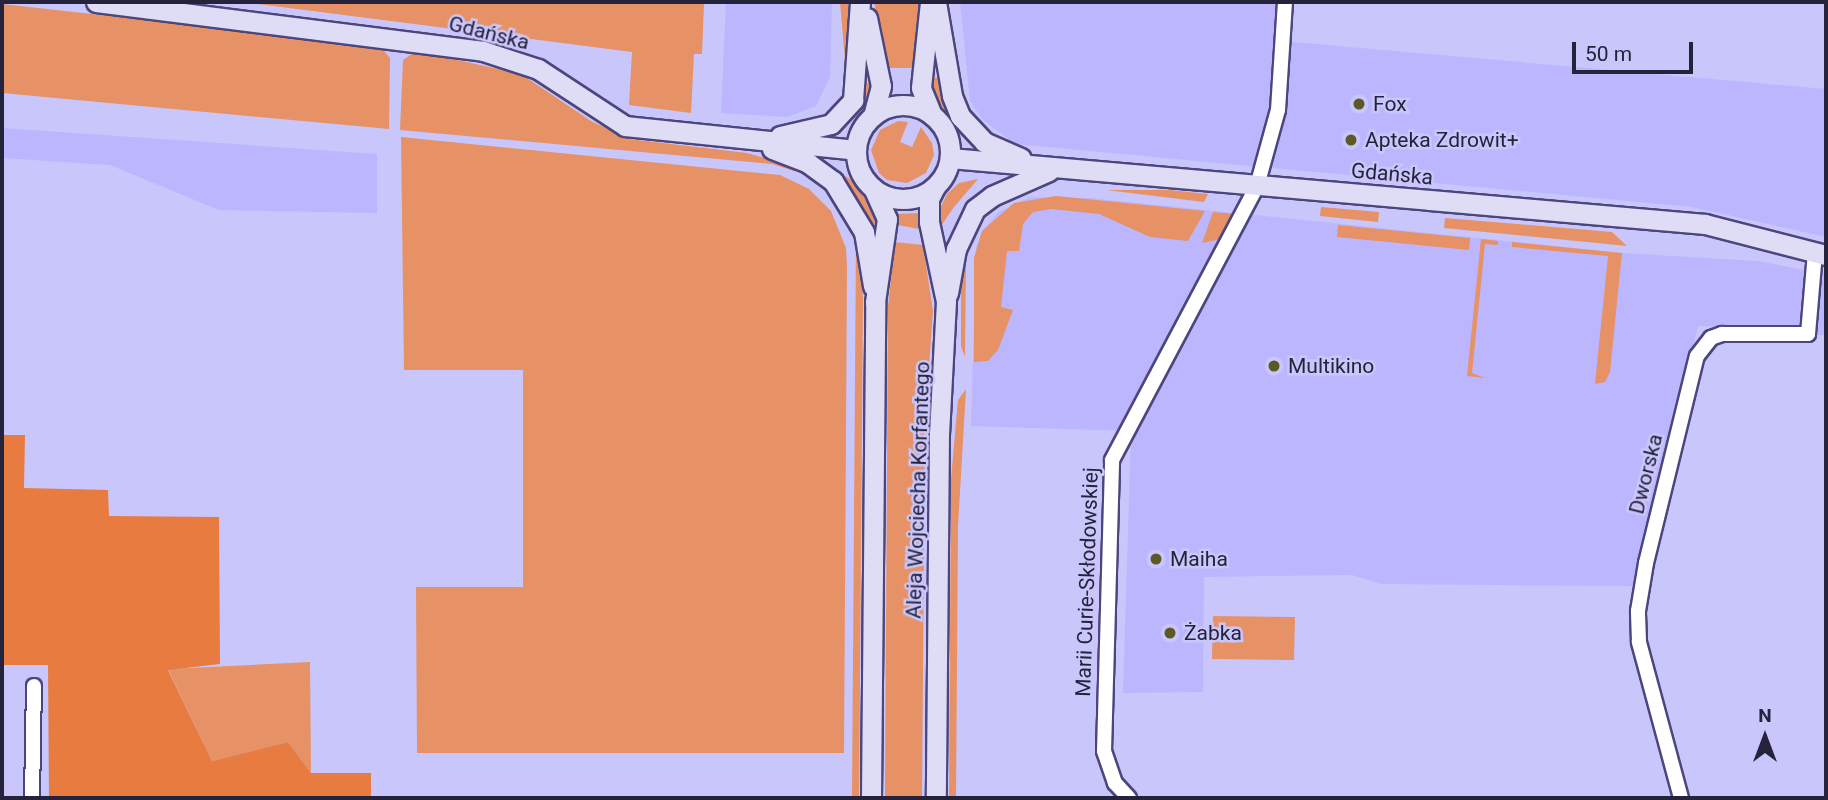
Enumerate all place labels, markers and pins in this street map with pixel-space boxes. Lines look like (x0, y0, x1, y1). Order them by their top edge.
place label: Fox (1373, 91, 1407, 117)
marker: Fox (1351, 96, 1367, 112)
place label: Apteka Zdrowit+ (1365, 127, 1519, 153)
marker: Apteka Zdrowit+ (1343, 132, 1359, 148)
place label: Multikino (1288, 353, 1374, 379)
marker: Multikino (1266, 358, 1282, 374)
place label: Maiha (1170, 546, 1228, 572)
marker: Maiha (1148, 551, 1164, 567)
place label: Żabka (1184, 620, 1242, 646)
marker: Żabka (1162, 625, 1178, 641)

